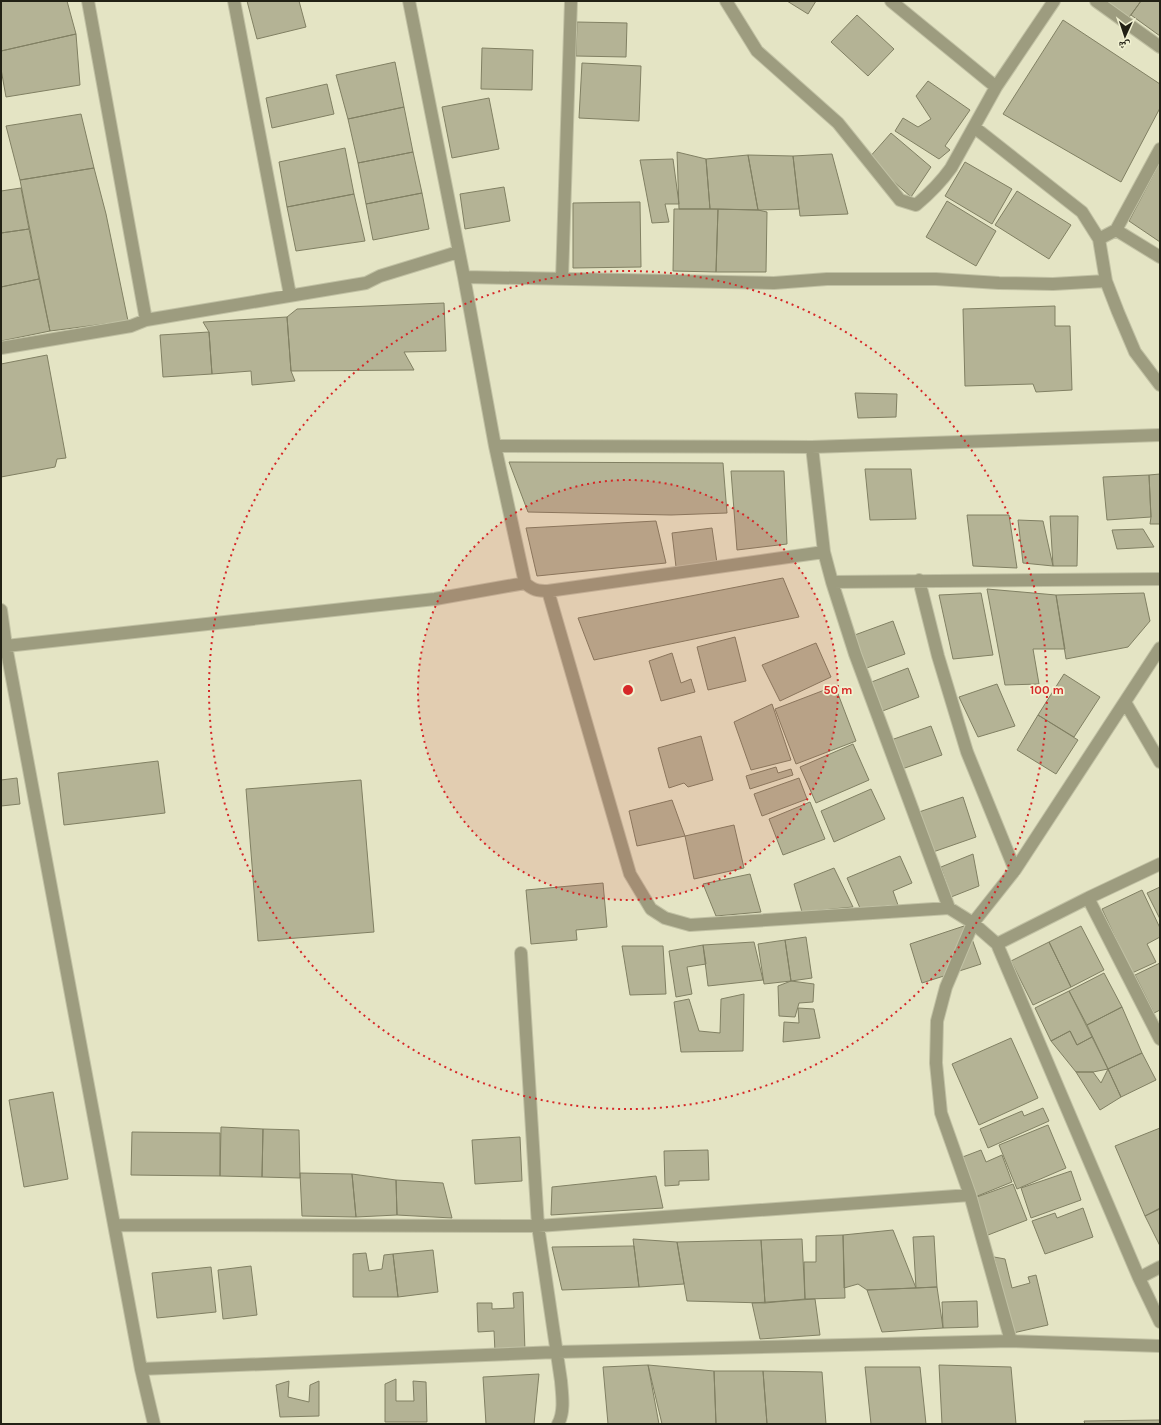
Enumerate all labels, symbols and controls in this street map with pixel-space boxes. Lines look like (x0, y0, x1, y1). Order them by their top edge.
north arrow (1105, 16, 1145, 56)
text: ش (1118, 38, 1131, 52)
centre of rings (621, 683, 635, 697)
text: 50 m (824, 683, 853, 697)
text: 100 m (1030, 683, 1064, 697)

